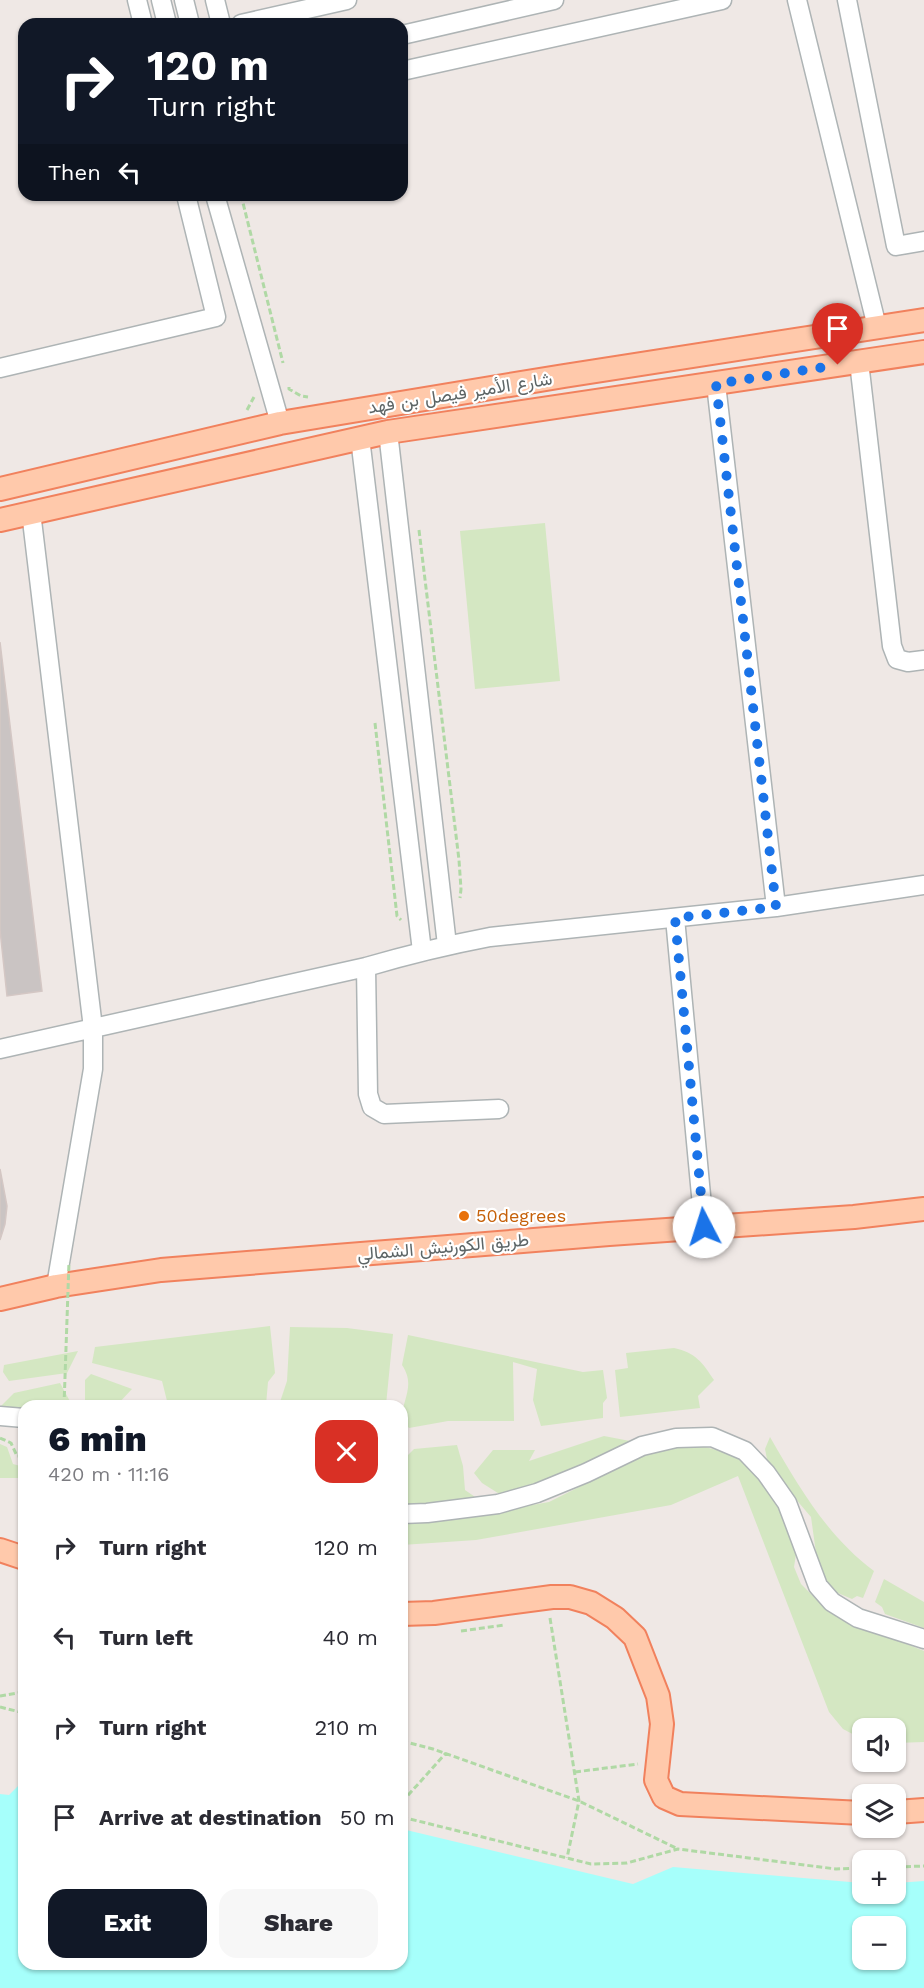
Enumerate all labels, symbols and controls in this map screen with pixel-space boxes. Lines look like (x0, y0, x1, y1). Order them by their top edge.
text: 120 m (147, 41, 269, 90)
icon: right (48, 42, 126, 120)
text: Turn right (147, 91, 276, 123)
icon: left (113, 156, 146, 189)
text: Then (48, 160, 101, 185)
pin (812, 303, 863, 365)
icon: arrive (821, 312, 854, 345)
street label: شارع الأمير فيصل بن فهد (366, 368, 554, 419)
position arrow (672, 1195, 736, 1259)
place label: 50degrees (476, 1205, 566, 1226)
marker: 50degrees (457, 1209, 471, 1223)
street label: طريق الكورنيش الشمالي (356, 1229, 530, 1269)
text: 6 min (48, 1418, 147, 1460)
button: close (315, 1420, 378, 1483)
text: 420 m · 11:16 (48, 1462, 169, 1486)
icon: right (48, 1531, 81, 1564)
text: Turn right (99, 1535, 206, 1560)
text: 120 m (314, 1535, 378, 1560)
icon: left (48, 1621, 81, 1654)
text: Turn left (99, 1625, 193, 1650)
text: 40 m (322, 1625, 378, 1650)
icon: right (48, 1711, 81, 1744)
text: Turn right (99, 1715, 206, 1740)
text: 210 m (314, 1715, 378, 1740)
map controls (852, 1718, 906, 1970)
button: sound (852, 1718, 906, 1772)
button: layers (852, 1784, 906, 1838)
icon: arrive (48, 1801, 81, 1834)
text: Arrive at destination (99, 1805, 322, 1830)
text: 50 m (340, 1805, 395, 1830)
button: + (852, 1850, 906, 1904)
button: Exit (48, 1889, 207, 1958)
button: Share (219, 1889, 378, 1958)
button: − (852, 1916, 906, 1970)

